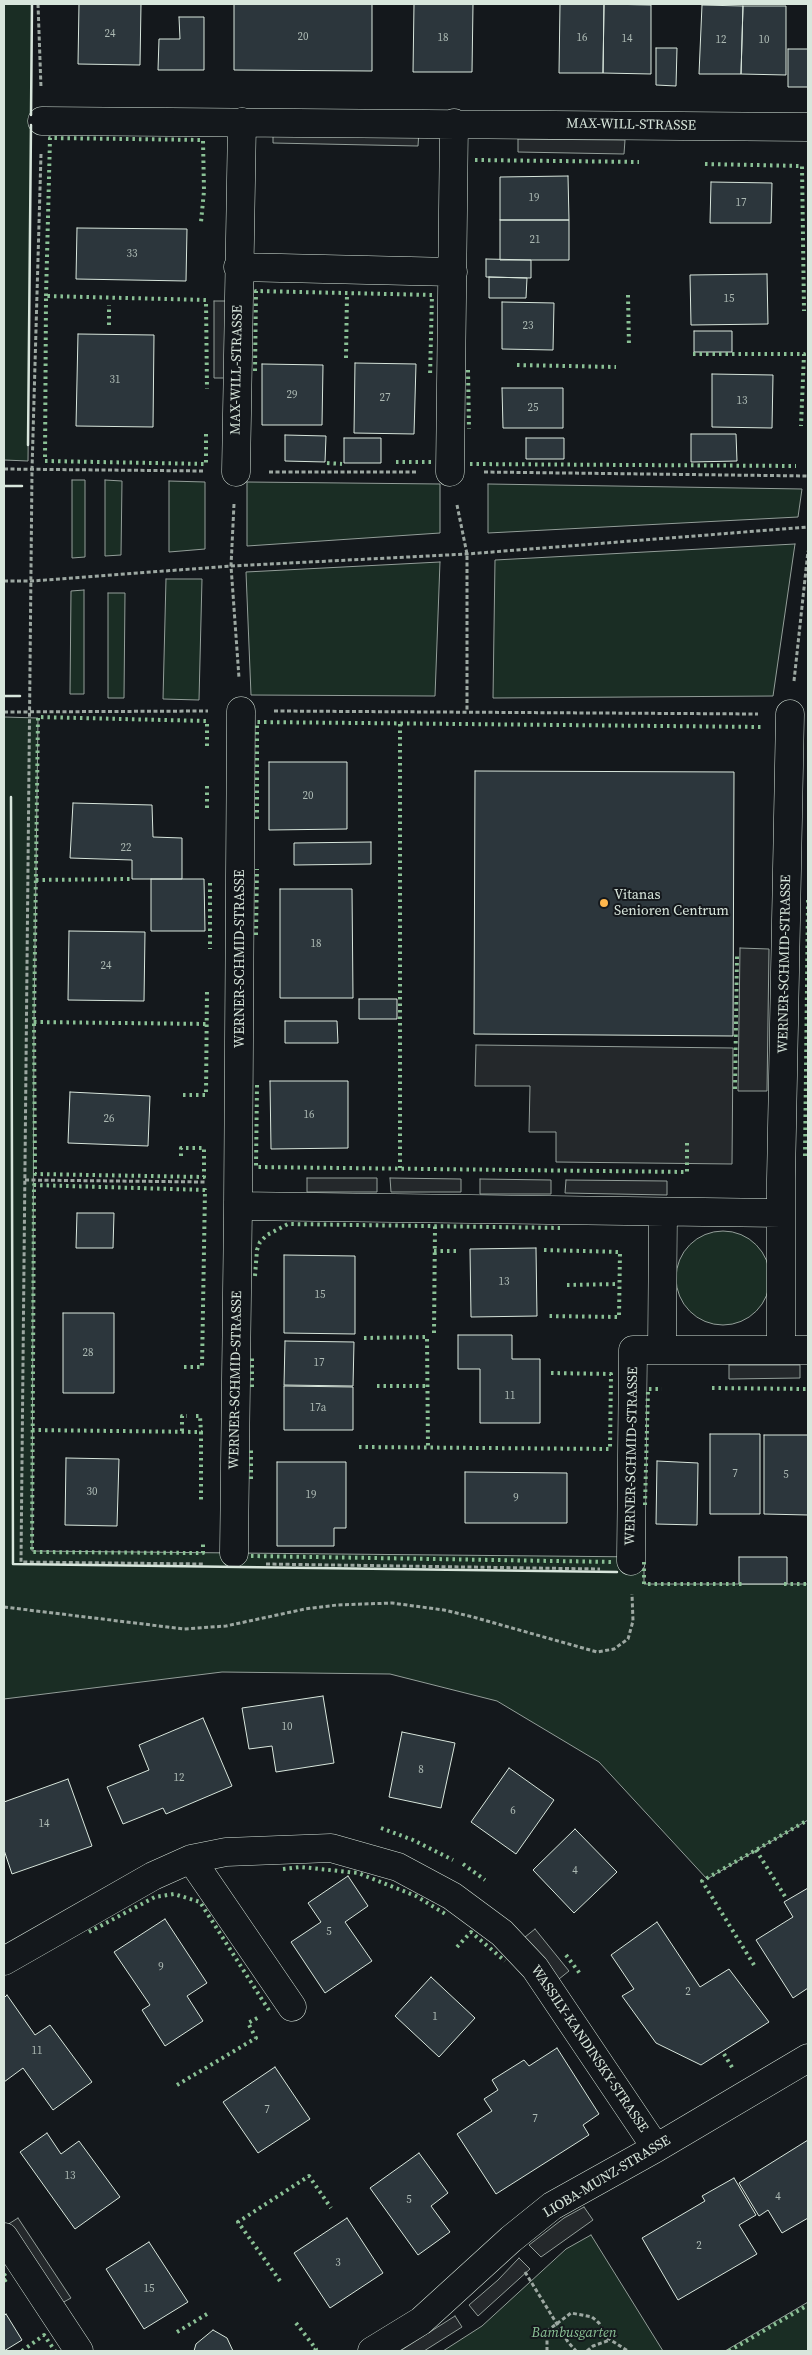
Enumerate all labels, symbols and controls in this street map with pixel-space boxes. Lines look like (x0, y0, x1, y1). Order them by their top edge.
house number: 24 (105, 27, 115, 41)
house number: 20 (298, 30, 308, 44)
house number: 18 (438, 31, 448, 45)
house number: 16 (577, 31, 587, 45)
house number: 14 (622, 32, 632, 46)
house number: 12 (716, 33, 726, 47)
house number: 10 (759, 33, 769, 47)
street label: MAX-WILL-STRASSE (566, 115, 696, 135)
house number: 19 (529, 191, 539, 205)
house number: 17 (736, 196, 746, 210)
house number: 21 (530, 233, 540, 247)
house number: 33 (127, 247, 137, 261)
house number: 15 (724, 292, 734, 306)
street label: MAX-WILL-STRASSE (227, 305, 247, 435)
house number: 23 (523, 319, 533, 333)
house number: 31 (110, 373, 120, 387)
house number: 29 (287, 388, 297, 402)
house number: 27 (380, 391, 390, 405)
house number: 13 (737, 394, 747, 408)
house number: 25 (528, 401, 538, 415)
house number: 20 (303, 789, 313, 803)
house number: 22 (121, 841, 131, 855)
street label: WERNER-SCHMID-STRASSE (232, 870, 248, 1048)
street label: WERNER-SCHMID-STRASSE (775, 875, 795, 1053)
place label: Vitanas Senioren Centrum (614, 887, 729, 920)
marker: Vitanas Senioren Centrum (598, 897, 610, 909)
house number: 18 (311, 937, 321, 951)
house number: 24 (101, 959, 111, 973)
house number: 16 (304, 1108, 314, 1122)
house number: 26 (104, 1112, 114, 1126)
house number: 13 (499, 1275, 509, 1289)
house number: 15 (315, 1288, 325, 1302)
street label: WERNER-SCHMID-STRASSE (226, 1291, 246, 1469)
house number: 28 (83, 1346, 93, 1360)
house number: 17 (314, 1356, 324, 1370)
street label: WERNER-SCHMID-STRASSE (622, 1367, 642, 1545)
house number: 11 (505, 1389, 515, 1403)
house number: 17a (310, 1401, 326, 1415)
house number: 7 (732, 1467, 738, 1481)
house number: 5 (783, 1468, 789, 1482)
house number: 30 (87, 1485, 97, 1499)
house number: 19 (306, 1488, 316, 1502)
house number: 9 (513, 1491, 519, 1505)
house number: 10 (282, 1720, 292, 1734)
house number: 8 (418, 1763, 424, 1777)
house number: 12 (174, 1771, 184, 1785)
house number: 6 (510, 1804, 516, 1818)
house number: 14 (39, 1817, 49, 1831)
house number: 4 (572, 1864, 578, 1878)
house number: 5 (326, 1925, 332, 1939)
house number: 9 (158, 1960, 164, 1974)
street label: WASSILY-KANDINSKY-STRASSE (527, 1962, 651, 2136)
house number: 2 (685, 1985, 691, 1999)
house number: 1 (432, 2010, 438, 2024)
house number: 11 (32, 2044, 42, 2058)
house number: 7 (264, 2103, 270, 2117)
house number: 7 (532, 2112, 538, 2126)
street label: LIOBA-MUNZ-STRASSE (540, 2132, 674, 2222)
house number: 13 (65, 2169, 75, 2183)
house number: 4 (775, 2190, 781, 2204)
house number: 5 (406, 2193, 412, 2207)
house number: 2 (696, 2239, 702, 2253)
house number: 3 (335, 2256, 341, 2270)
house number: 15 (144, 2282, 154, 2296)
park label: Bambusgarten (531, 2325, 617, 2341)

